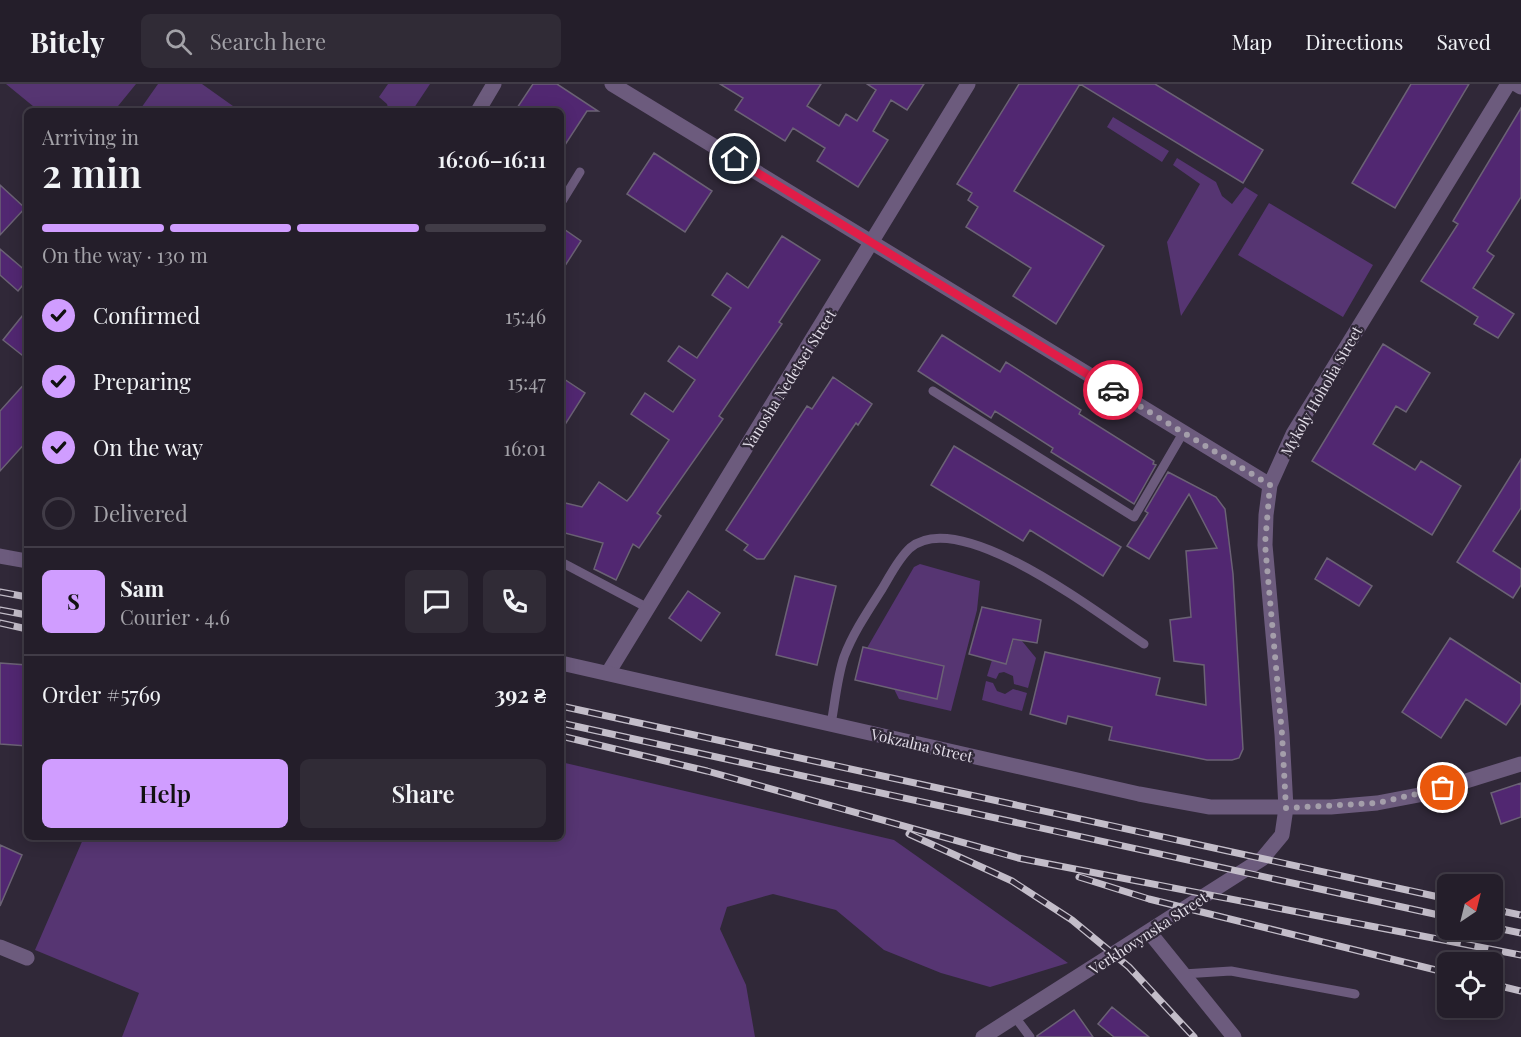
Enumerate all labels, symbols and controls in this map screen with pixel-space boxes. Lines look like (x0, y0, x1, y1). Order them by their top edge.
search box (141, 14, 561, 68)
text: Bitely (30, 23, 105, 60)
icon: search (162, 25, 195, 58)
text: Search here (210, 26, 326, 56)
text: Map (1231, 27, 1272, 55)
text: Directions (1305, 27, 1403, 55)
text: Saved (1436, 27, 1491, 55)
text: Arriving in (42, 123, 139, 150)
pin (709, 133, 760, 184)
icon: home (718, 142, 751, 175)
text: 16:06–16:11 (437, 144, 546, 174)
text: 2 min (42, 146, 142, 198)
text: On the way · 130 m (42, 241, 208, 268)
icon: check (42, 299, 75, 332)
text: Confirmed (93, 300, 200, 330)
text: 15:46 (505, 302, 546, 329)
street label: Yanosha Nedetsei Street (737, 305, 841, 454)
street label: Mykoly Hoholia Street (1276, 322, 1367, 460)
courier (1083, 360, 1143, 420)
icon: check (42, 365, 75, 398)
text: Preparing (93, 366, 191, 396)
text: 15:47 (507, 368, 546, 395)
icon: car (1097, 374, 1130, 407)
icon: check (42, 431, 75, 464)
text: On the way (93, 432, 203, 462)
text: 16:01 (504, 434, 546, 461)
text: Delivered (93, 498, 188, 528)
button: chat (405, 570, 468, 633)
button: phone (483, 570, 546, 633)
text: Sam (120, 573, 164, 603)
text: S (67, 586, 80, 616)
text: Courier · 4.6 (120, 603, 230, 630)
text: Order #5769 (42, 679, 161, 709)
text: 392 ₴ (494, 679, 546, 709)
street label: Vokzalna Street (868, 723, 976, 767)
button: Help (42, 759, 288, 828)
button: Share (300, 759, 546, 828)
pin (1417, 762, 1468, 813)
icon: bag (1426, 771, 1459, 804)
north arrow (1437, 874, 1503, 940)
map controls (1437, 874, 1503, 1018)
street label: Verkhovynska Street (1084, 887, 1212, 979)
button: locate (1437, 952, 1503, 1018)

